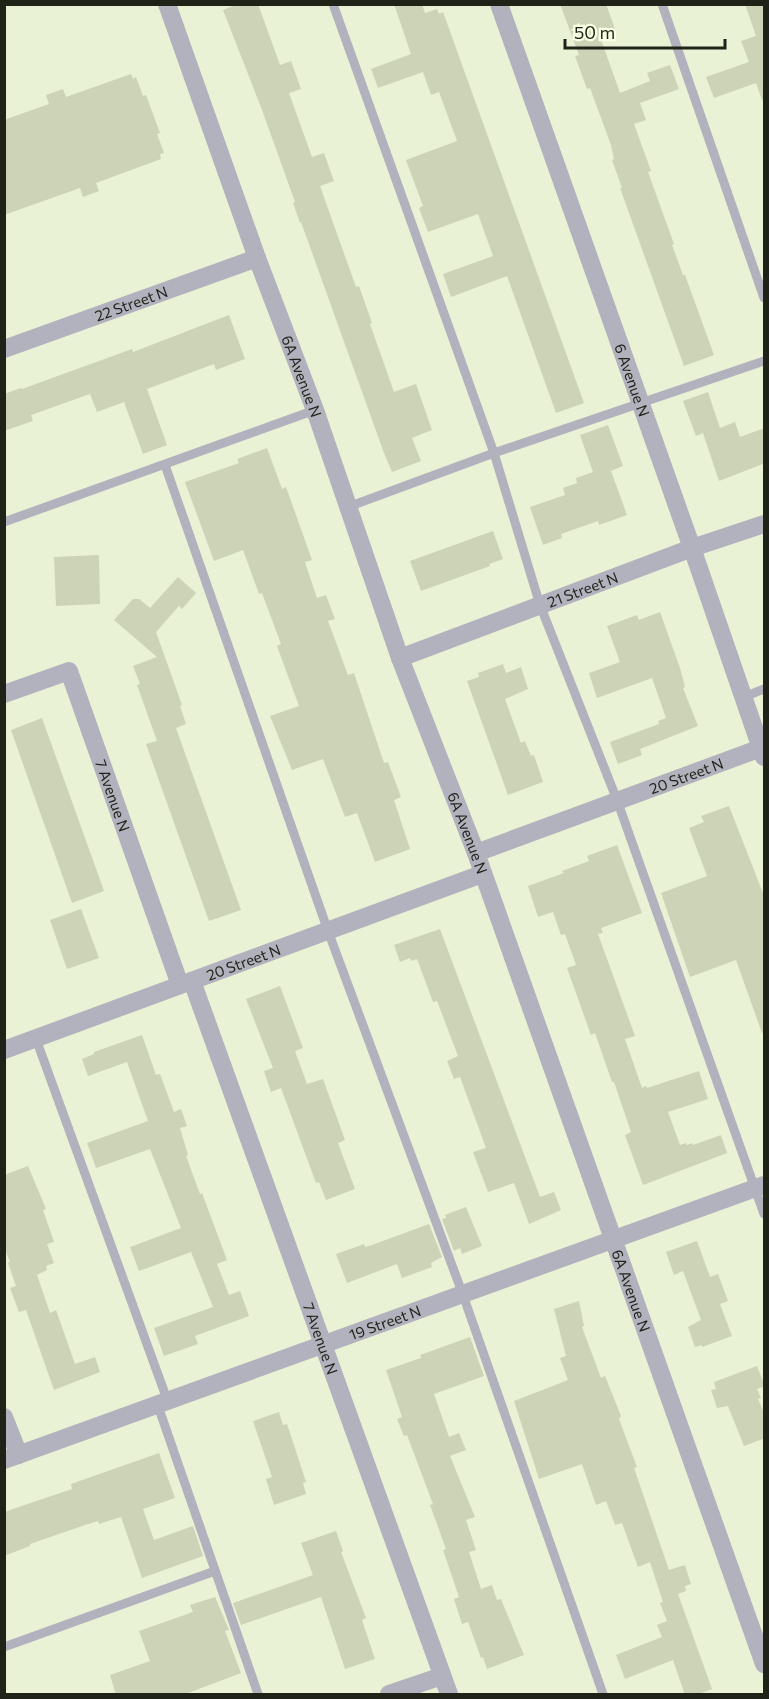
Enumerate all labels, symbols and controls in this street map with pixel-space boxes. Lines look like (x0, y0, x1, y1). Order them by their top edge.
scale bar (565, 12, 726, 50)
text: 50 m (574, 21, 615, 43)
street label: 22 Street N (92, 282, 170, 325)
street label: 6A Avenue N (278, 333, 326, 420)
street label: 6 Avenue N (611, 341, 654, 419)
street label: 21 Street N (545, 568, 620, 611)
street label: 20 Street N (647, 754, 726, 797)
street label: 7 Avenue N (92, 757, 134, 834)
street label: 6A Avenue N (444, 789, 492, 876)
street label: 20 Street N (204, 940, 283, 984)
street label: 6A Avenue N (608, 1247, 654, 1334)
street label: 7 Avenue N (300, 1300, 342, 1377)
street label: 19 Street N (346, 1301, 423, 1343)

